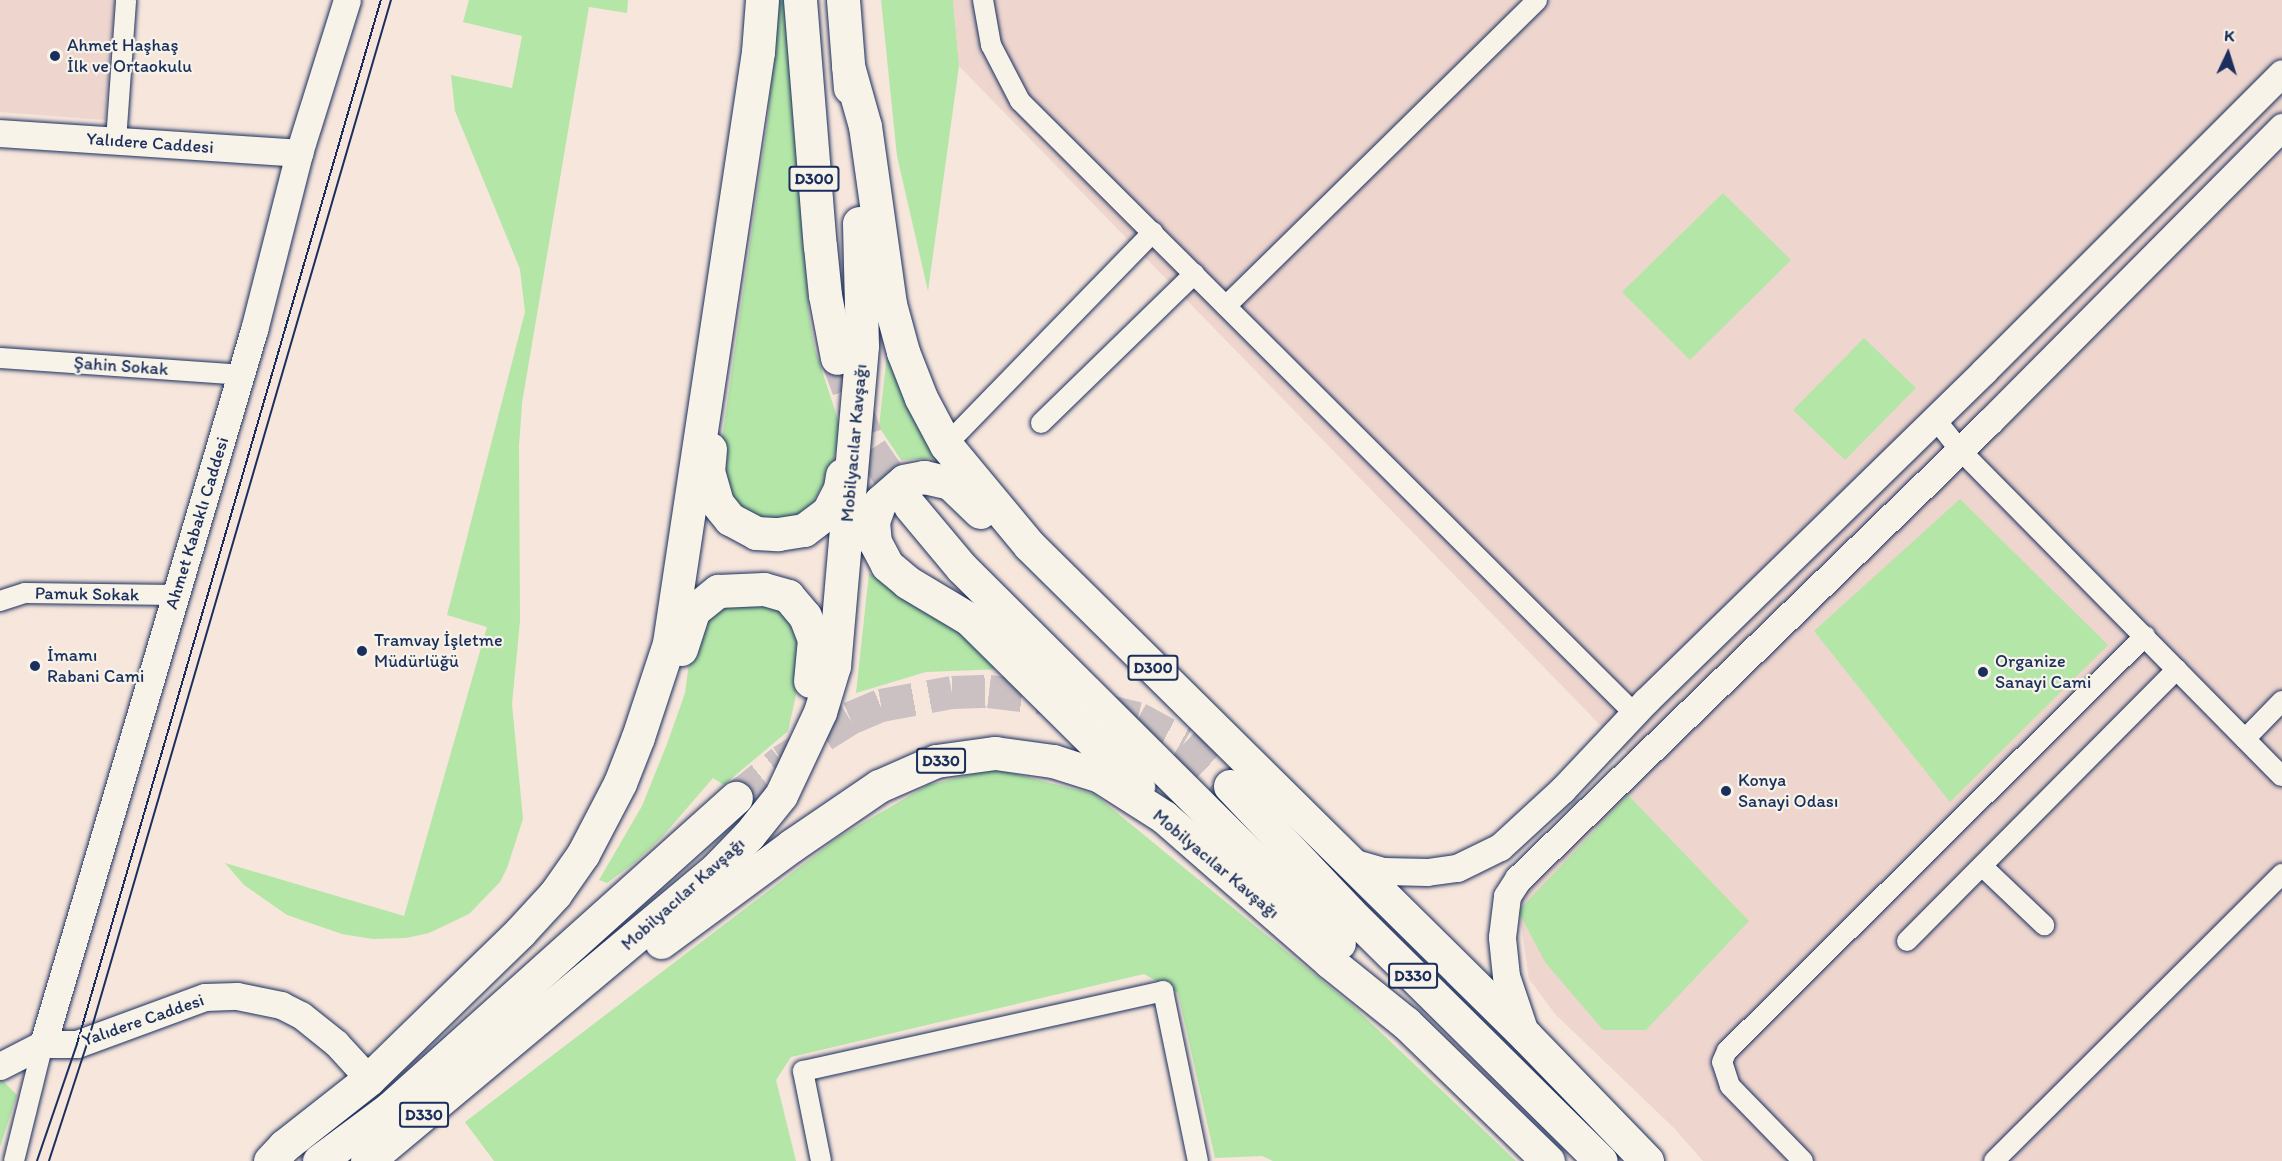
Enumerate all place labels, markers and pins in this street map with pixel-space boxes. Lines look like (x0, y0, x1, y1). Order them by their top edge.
place label: Ahmet Haşhaş İlk ve Ortaokulu (67, 35, 193, 78)
marker: Ahmet Haşhaş İlk ve Ortaokulu (48, 49, 62, 63)
place label: Tramvay İşletme Müdürlüğü (374, 630, 502, 672)
marker: Tramvay İşletme Müdürlüğü (355, 644, 369, 658)
place label: İmamı Rabani Cami (47, 645, 144, 688)
place label: Organize Sanayi Cami (1995, 651, 2091, 694)
marker: İmamı Rabani Cami (28, 659, 42, 673)
marker: Organize Sanayi Cami (1976, 665, 1990, 679)
place label: Konya Sanayi Odası (1738, 770, 1838, 812)
marker: Konya Sanayi Odası (1719, 784, 1733, 798)

